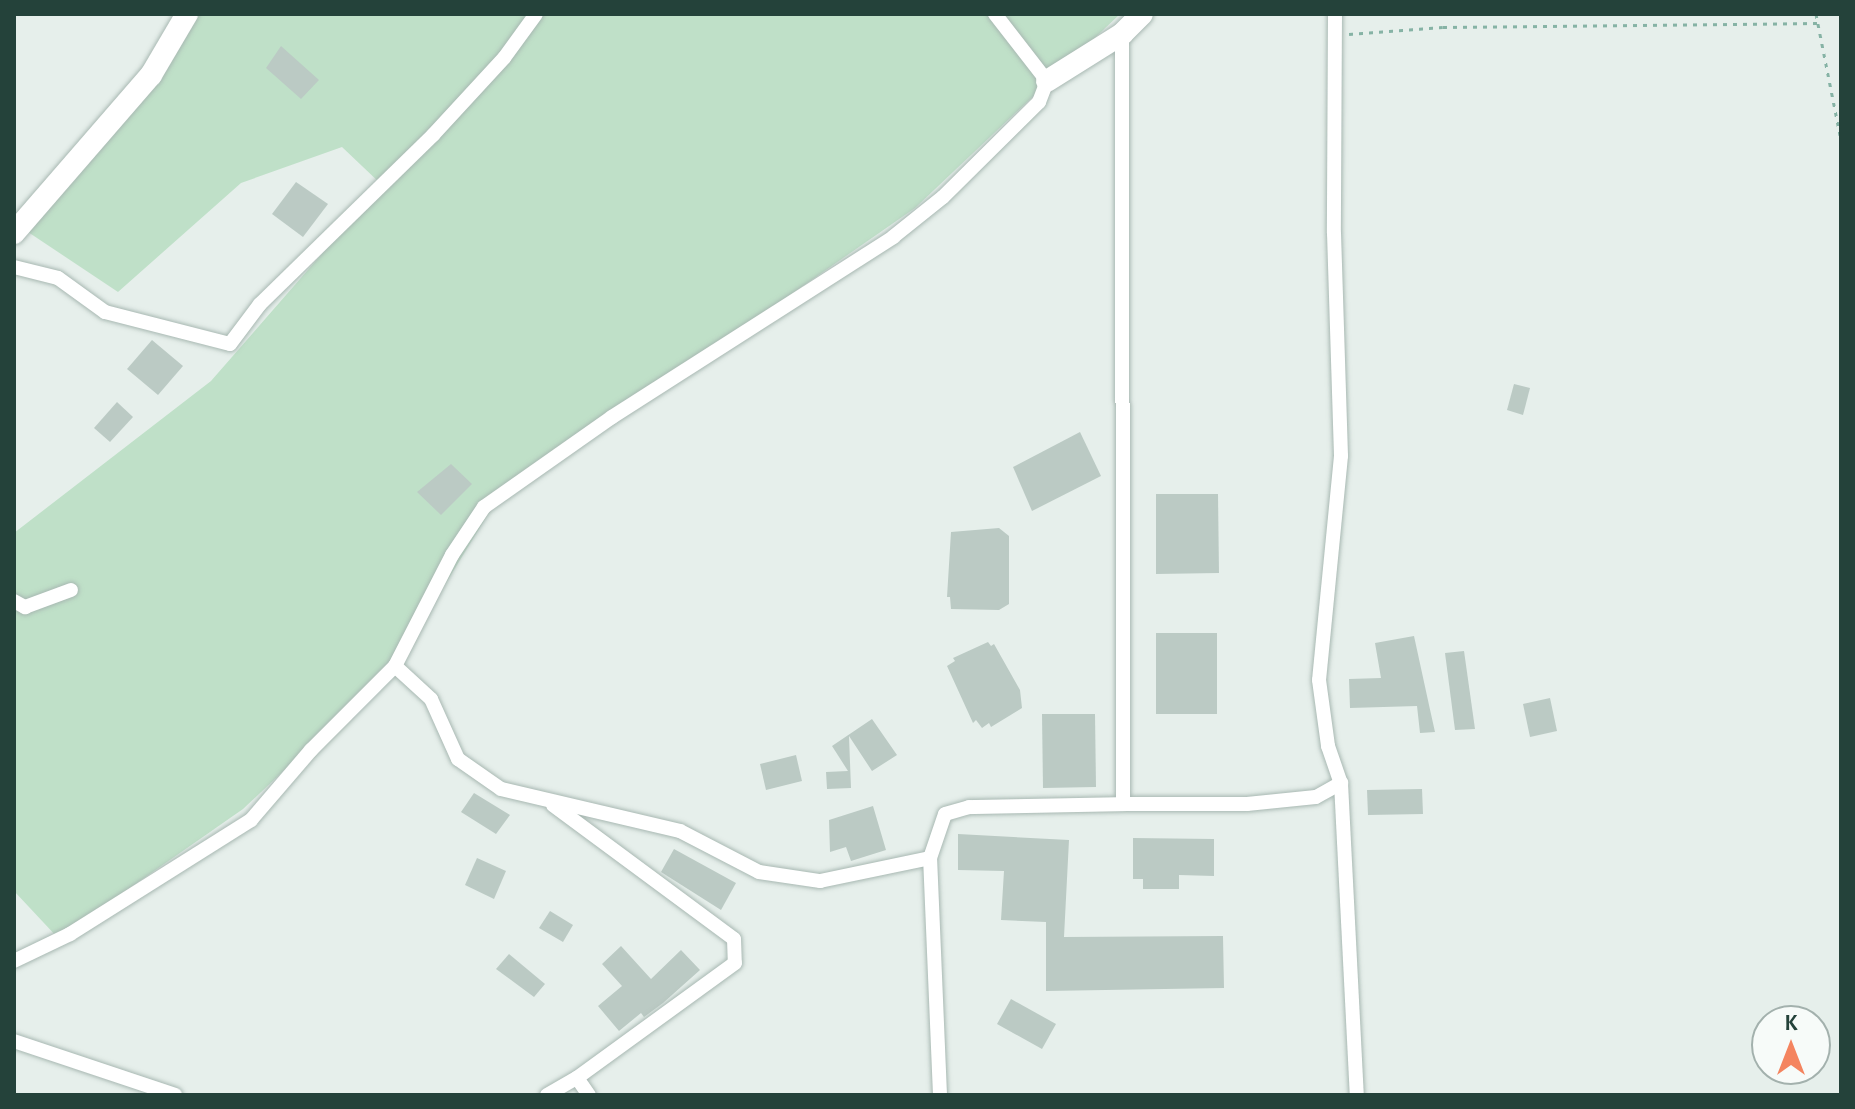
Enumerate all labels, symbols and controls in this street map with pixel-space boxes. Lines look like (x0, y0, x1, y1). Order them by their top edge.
north arrow (1751, 1005, 1831, 1085)
text: K (1785, 1012, 1797, 1034)

